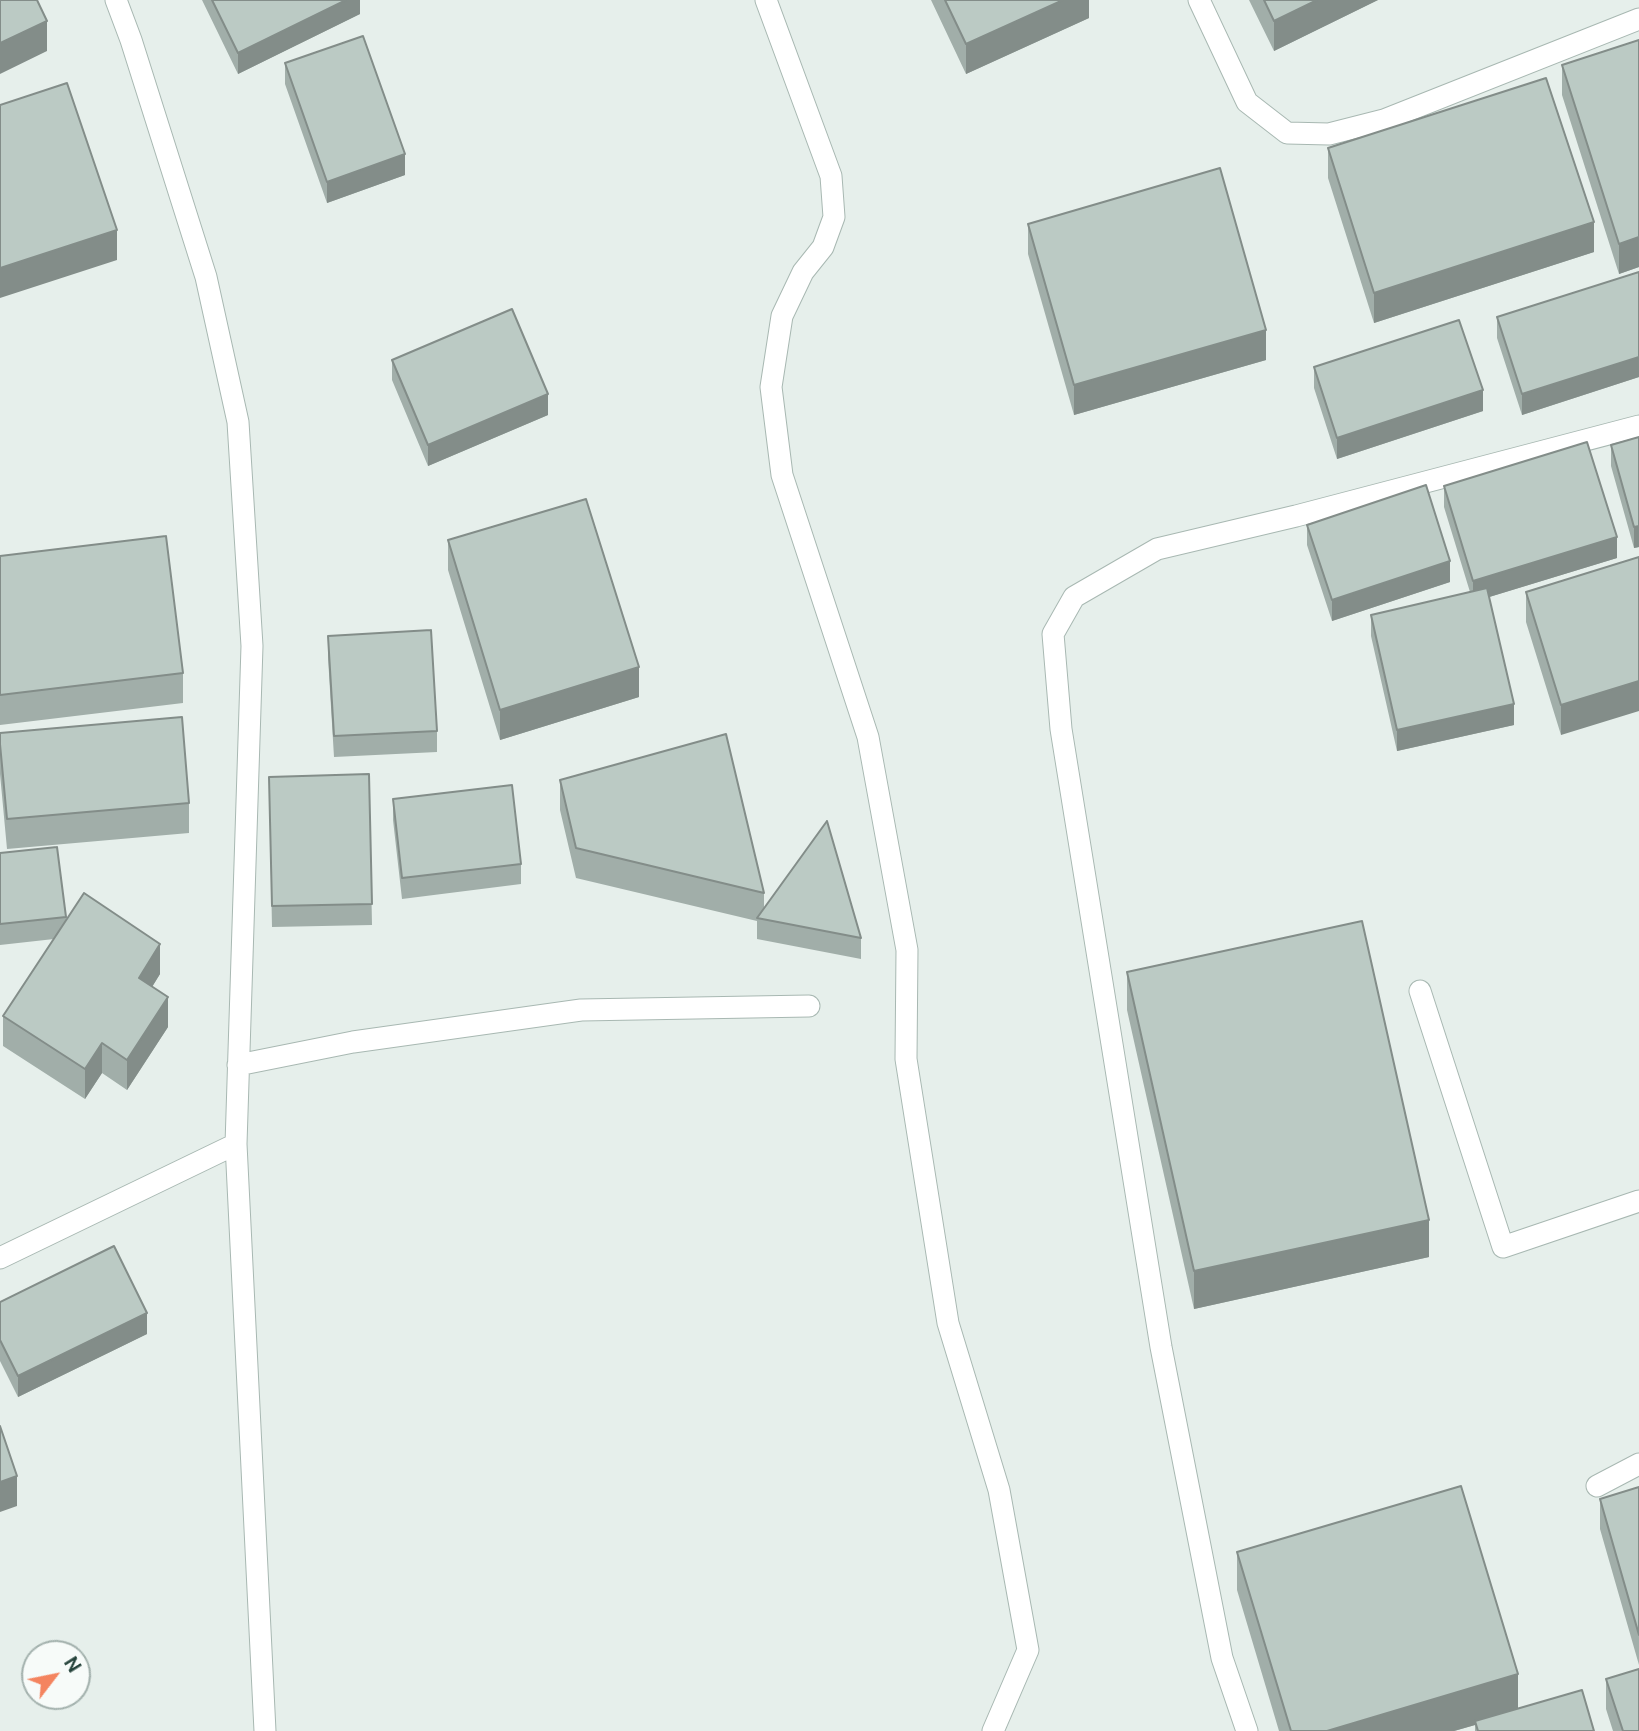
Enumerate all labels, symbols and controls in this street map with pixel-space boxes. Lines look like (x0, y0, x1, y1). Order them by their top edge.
north arrow (21, 1640, 91, 1710)
text: N (58, 1652, 87, 1677)

